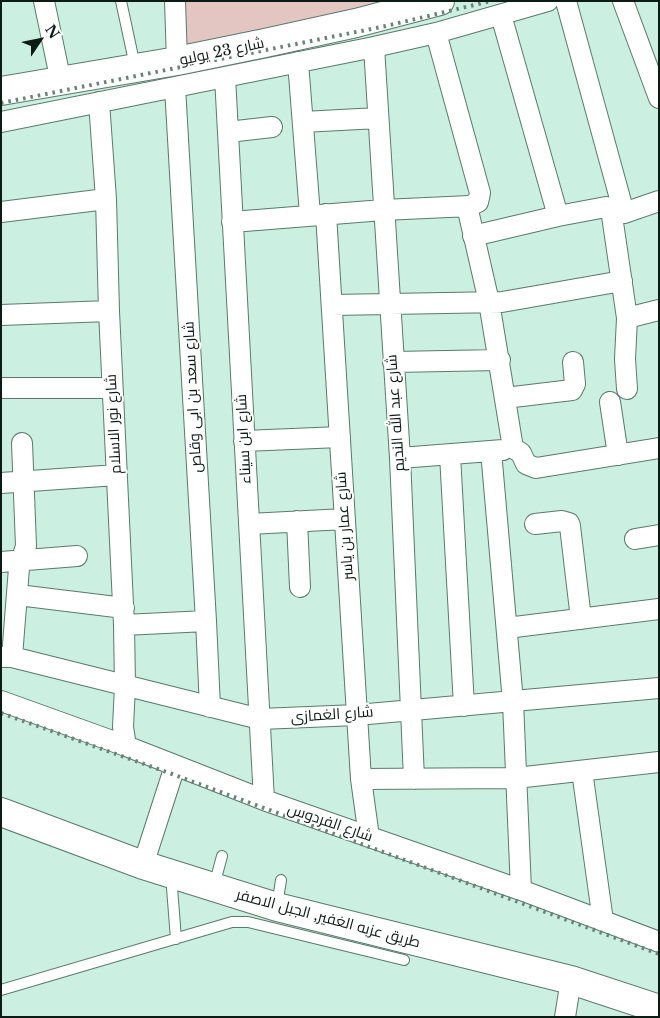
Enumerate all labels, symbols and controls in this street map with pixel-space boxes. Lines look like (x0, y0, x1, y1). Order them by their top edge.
north arrow (15, 15, 65, 65)
text: N (41, 21, 64, 42)
street label: شارع 23 يوليو (178, 34, 266, 70)
street label: شارع سعد بن ابى وقاص (180, 321, 206, 473)
street label: شارع عبد الله النديم (383, 354, 409, 472)
street label: شارع نور الاسلام (102, 374, 126, 474)
street label: شارع ابن سيناء (233, 394, 255, 484)
street label: شارع عمار بن ياسر (332, 471, 358, 581)
street label: شارع الغمازى (290, 703, 374, 727)
street label: شارع الفردوس (285, 800, 375, 846)
street label: طريق عزبه الغفير, الجبل الاصفر (234, 886, 422, 952)

